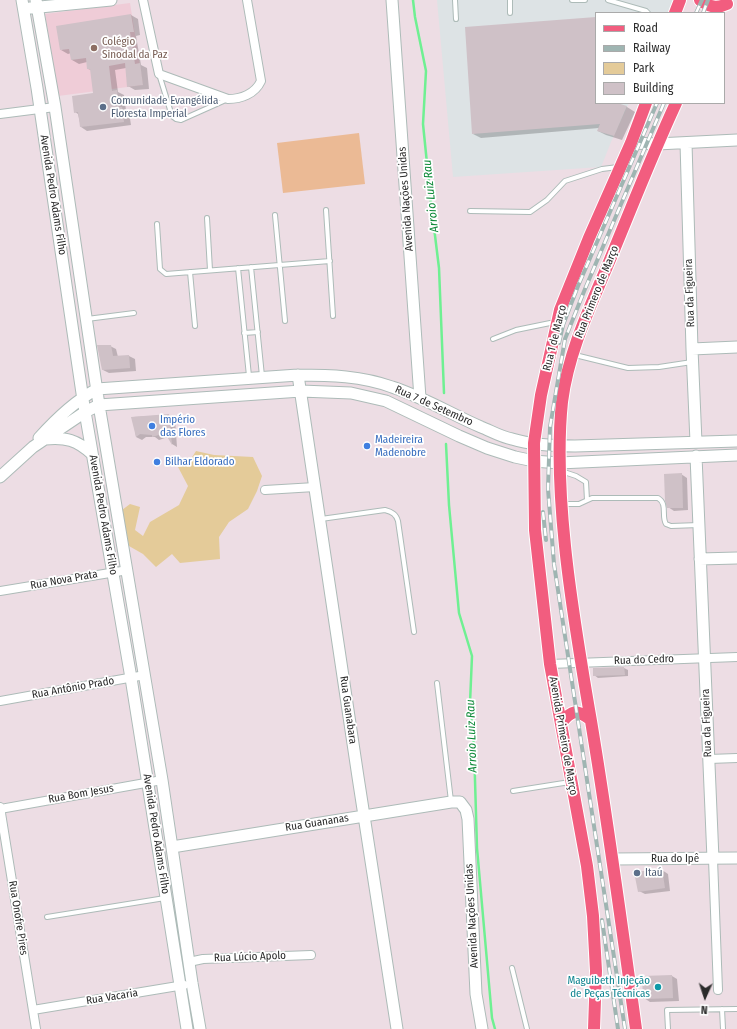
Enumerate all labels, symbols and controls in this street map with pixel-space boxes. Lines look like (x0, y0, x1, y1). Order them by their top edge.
legend (595, 12, 725, 104)
text: Road (633, 21, 658, 35)
place label: Colégio Sinodal da Paz (102, 35, 167, 61)
text: Railway (633, 41, 670, 55)
marker: Colégio Sinodal da Paz (89, 43, 99, 53)
text: Park (633, 61, 654, 75)
text: Building (633, 81, 673, 95)
place label: Comunidade Evangélida Floresta Imperial (111, 94, 218, 120)
marker: Comunidade Evangélida Floresta Imperial (98, 102, 108, 112)
street label: Avenida Pedro Adams Filho (37, 134, 69, 256)
street label: Avenida Nações Unidas (396, 146, 416, 252)
water label: Arroio Luiz Rau (420, 159, 442, 233)
street label: Rua Primero de Março (572, 244, 622, 340)
street label: Rua da Figueira (682, 258, 698, 328)
street label: Rua 1 de Março (540, 304, 570, 372)
street label: Rua 7 de Setembro (393, 383, 475, 429)
place label: Império das Flores (160, 413, 205, 439)
marker: Império das Flores (147, 421, 157, 431)
place label: Madeireira Madenobre (375, 433, 426, 459)
marker: Madeireira Madenobre (362, 441, 372, 451)
street label: Avenida Pedro Adams Filho (86, 454, 120, 576)
place label: Bilhar Eldorado (165, 455, 234, 469)
marker: Bilhar Eldorado (152, 457, 162, 467)
street label: Rua Nova Prata (29, 568, 99, 592)
street label: Rua do Cedro (614, 652, 674, 668)
street label: Rua Antônio Prado (31, 674, 115, 702)
street label: Rua Guanabara (337, 675, 359, 745)
street label: Avenida Primeiro de Março (546, 676, 580, 796)
street label: Rua da Figueira (699, 688, 715, 758)
water label: Arroio Luiz Rau (464, 699, 480, 773)
street label: Avenida Pedro Adams Filho (140, 773, 172, 895)
street label: Rua Bom Jesus (47, 782, 115, 806)
street label: Rua Guananas (284, 811, 350, 835)
street label: Rua do Ipê (651, 852, 699, 866)
street label: Avenida Nações Unidas (463, 863, 481, 969)
place label: Itaú (645, 866, 663, 880)
marker: Itaú (632, 868, 642, 878)
street label: Rua Onofre Pires (6, 880, 30, 956)
street label: Rua Lúcio Apolo (214, 949, 286, 965)
place label: Maguibeth Injeção de Peças Técnicas (567, 974, 650, 1000)
north arrow (685, 977, 725, 1017)
marker: Maguibeth Injeção de Peças Técnicas (653, 982, 663, 992)
street label: Rua Vacaria (85, 986, 139, 1008)
text: N (701, 1003, 708, 1016)

